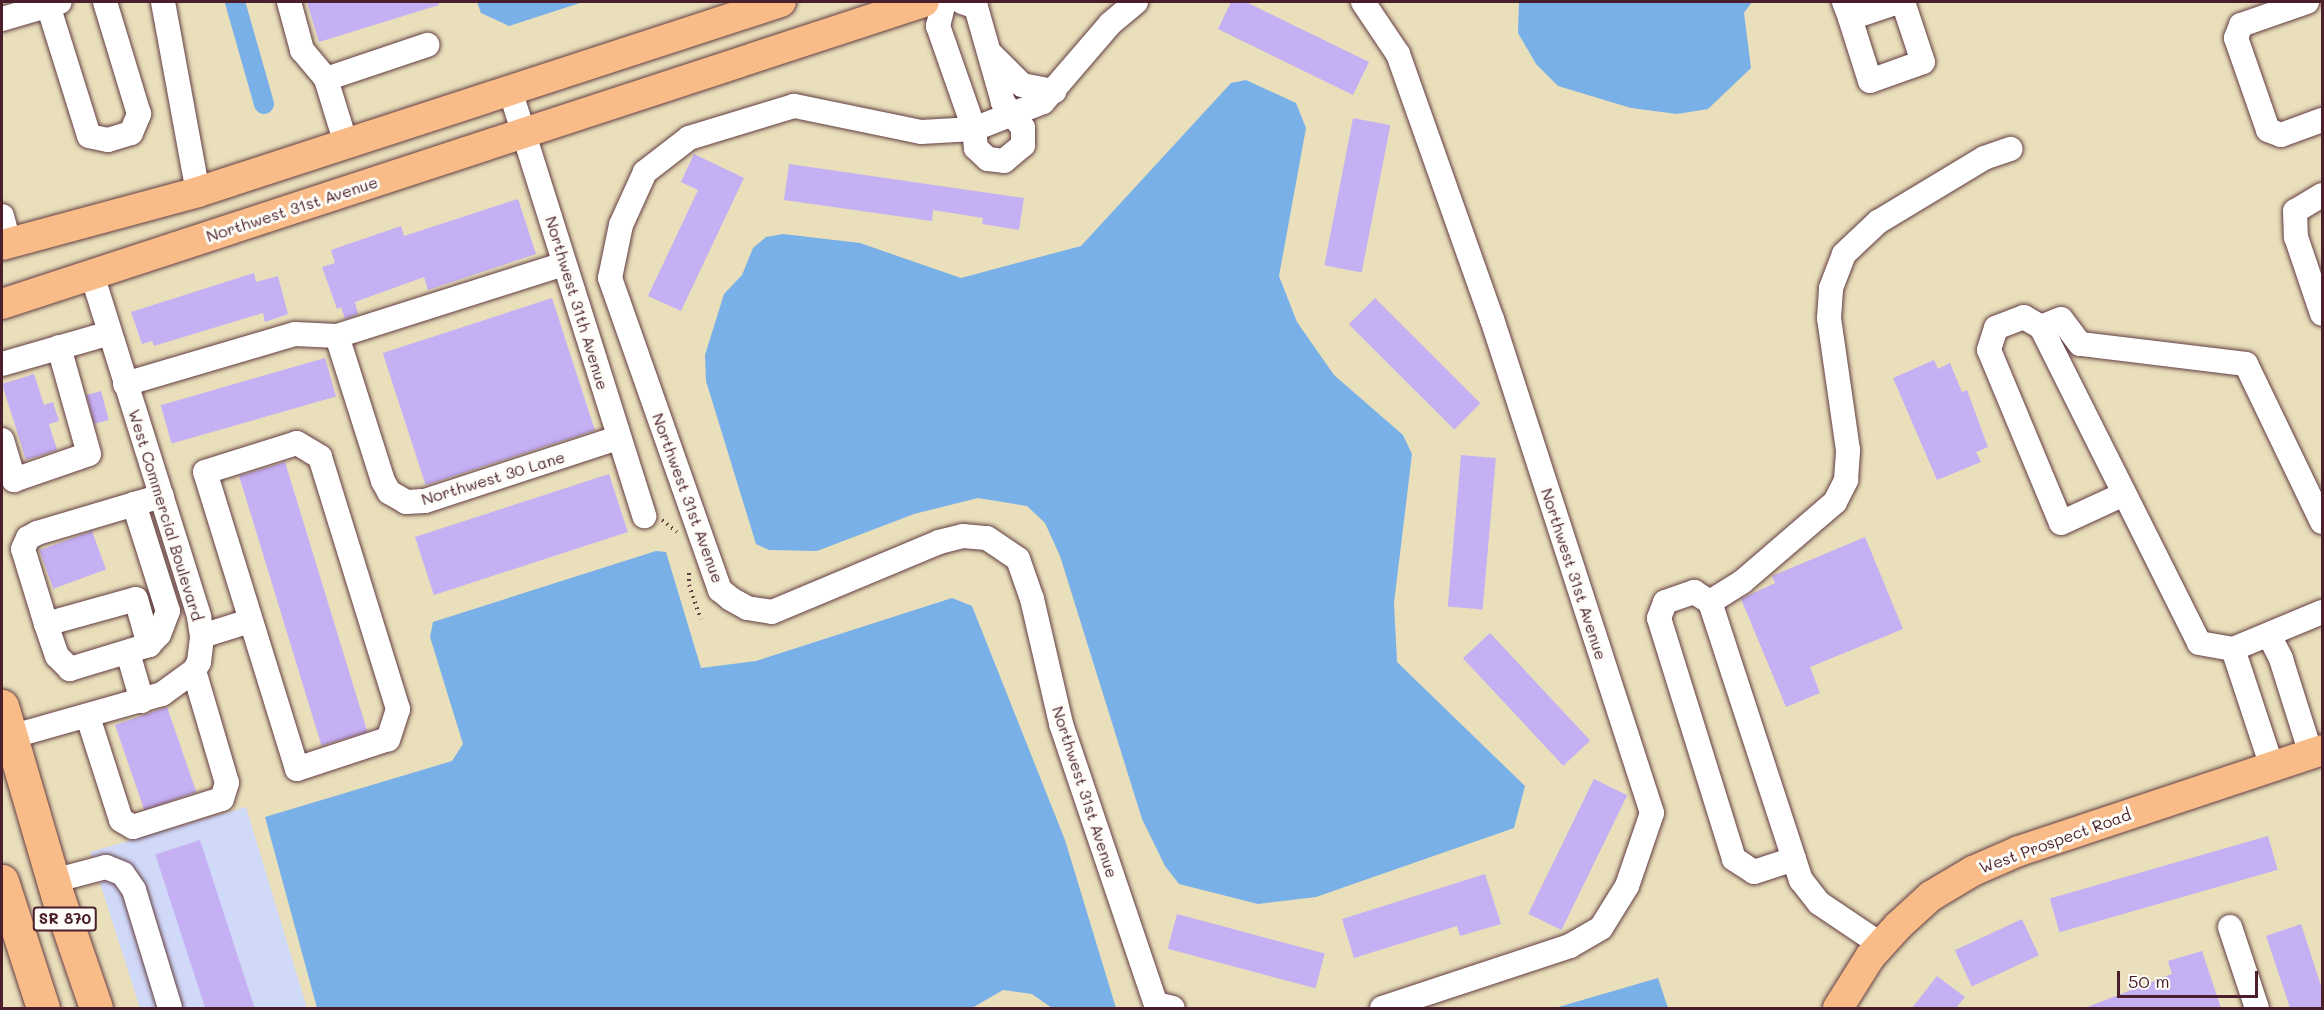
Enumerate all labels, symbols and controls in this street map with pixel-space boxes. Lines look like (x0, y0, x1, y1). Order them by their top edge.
street label: Northwest 31st Avenue (204, 172, 380, 246)
street label: Northwest 31th Avenue (541, 214, 613, 392)
street label: West Commercial Boulevard (125, 407, 207, 623)
street label: Northwest 31st Avenue (648, 410, 728, 586)
street label: Northwest 30 Lane (419, 447, 567, 509)
street label: Northwest 31st Avenue (1537, 486, 1611, 662)
street label: Northwest 31st Avenue (1048, 704, 1122, 880)
street label: West Prospect Road (1976, 805, 2134, 877)
road number: SR 870 (32, 907, 98, 931)
scale bar (2120, 959, 2261, 997)
text: 50 m (2128, 969, 2170, 993)

